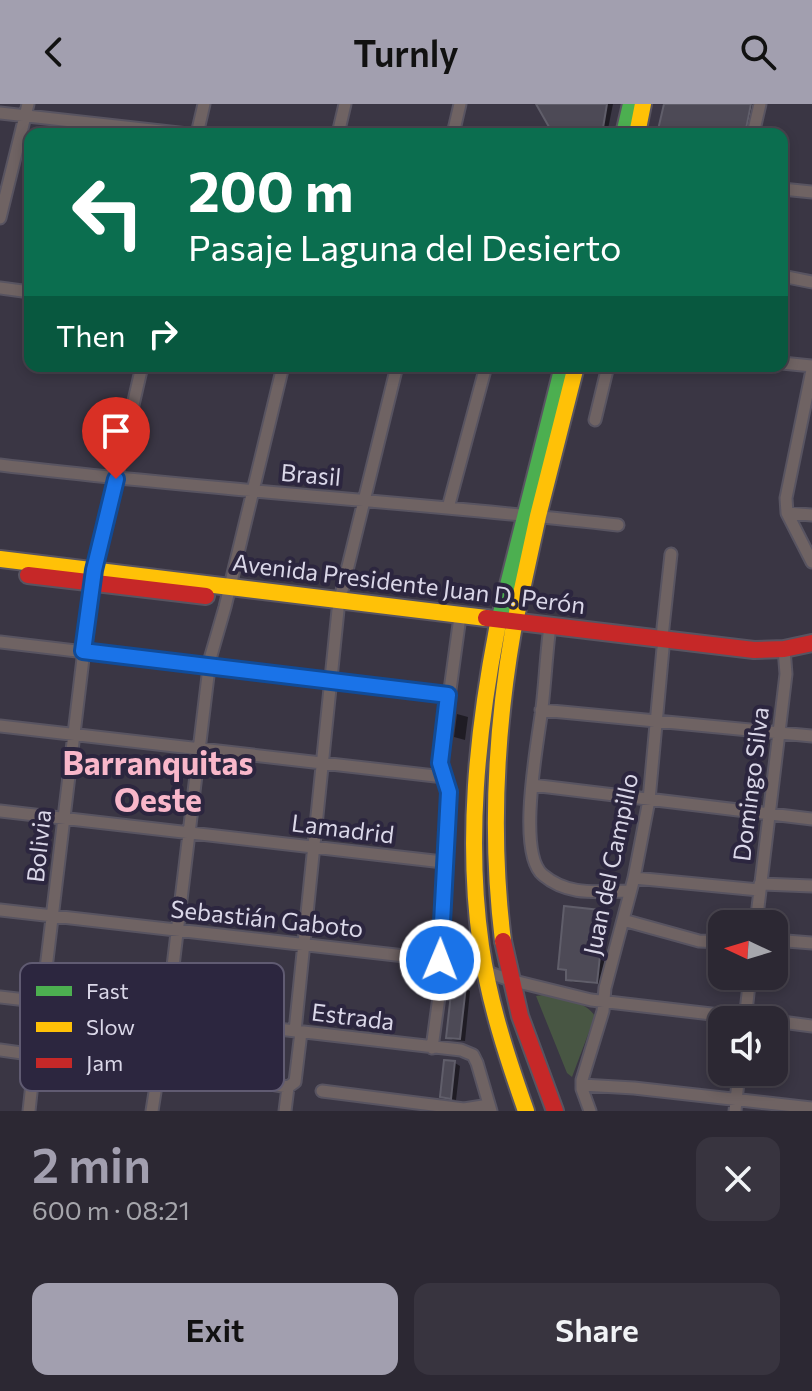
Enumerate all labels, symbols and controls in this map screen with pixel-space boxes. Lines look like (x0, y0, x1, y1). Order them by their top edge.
icon: back (32, 30, 76, 74)
text: Turnly (353, 30, 459, 74)
icon: search (736, 30, 780, 74)
text: 200 m (188, 155, 354, 224)
icon: left (56, 160, 160, 264)
text: Pasaje Laguna del Desierto (188, 224, 621, 268)
icon: right (141, 312, 185, 356)
text: Then (56, 316, 125, 353)
pin (82, 397, 150, 479)
icon: arrive (94, 409, 138, 453)
street label: Brasil (280, 457, 342, 491)
street label: Avenida Presidente Juan D. Perón (231, 547, 587, 619)
street label: Domingo Silva (726, 705, 774, 863)
district label: Barranquitas Oeste (63, 742, 253, 819)
street label: Juan del Campillo (577, 770, 643, 958)
street label: Lamadrid (290, 807, 396, 849)
street label: Bolivia (20, 808, 56, 884)
street label: Sebastián Gaboto (169, 893, 365, 943)
north arrow (708, 910, 788, 990)
map controls (708, 910, 788, 1086)
position arrow (398, 918, 482, 1002)
legend (20, 963, 284, 1091)
text: Fast (86, 977, 129, 1004)
street label: Estrada (310, 997, 396, 1035)
button: sound (708, 1006, 788, 1086)
text: Slow (86, 1013, 135, 1040)
text: Jam (86, 1049, 123, 1076)
text: 2 min (32, 1134, 151, 1193)
button: close (696, 1137, 780, 1221)
text: 600 m · 08:21 (32, 1194, 190, 1225)
button: Exit (32, 1283, 398, 1375)
button: Share (414, 1283, 780, 1375)

